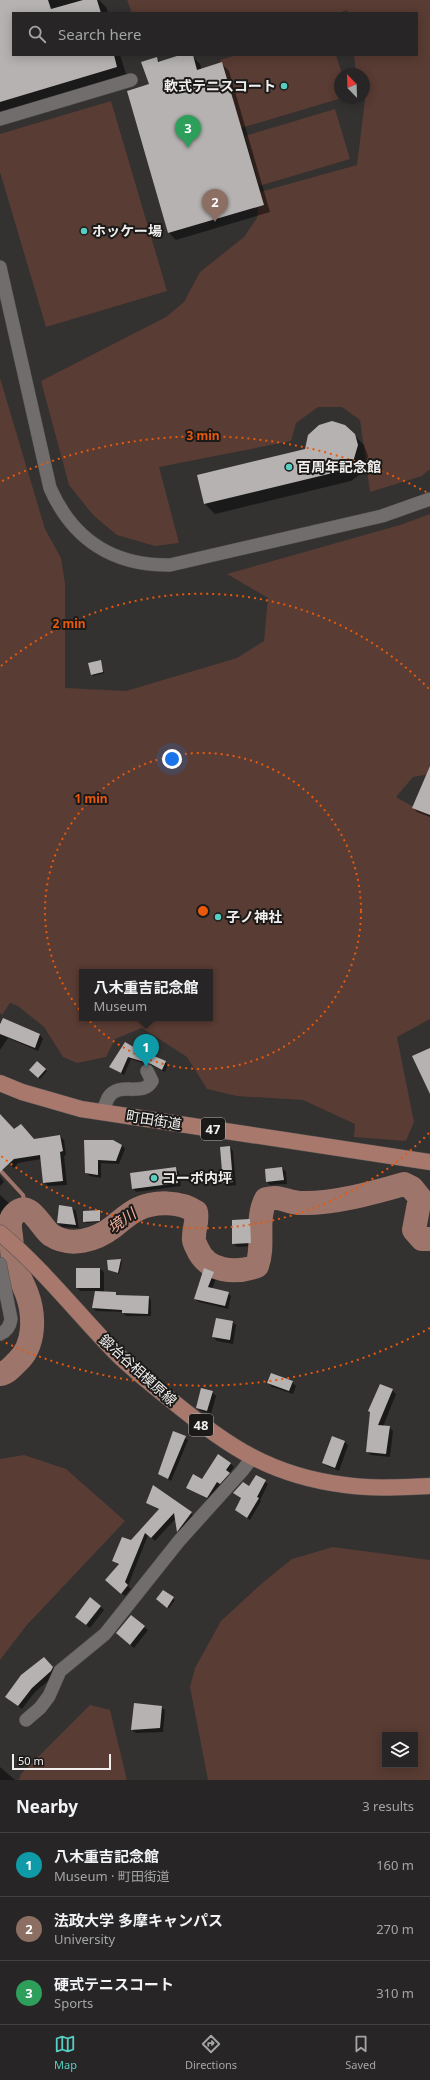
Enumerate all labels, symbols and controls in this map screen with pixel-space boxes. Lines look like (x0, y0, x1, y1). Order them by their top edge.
search box (12, 12, 418, 56)
icon: search (26, 23, 48, 45)
text: Search here (58, 24, 141, 44)
north arrow (334, 68, 370, 104)
place label: 軟式テニスコート (164, 76, 276, 95)
marker: 軟式テニスコート (279, 81, 289, 91)
pin: 3 (175, 115, 201, 148)
pin: 2 (202, 189, 228, 222)
place label: ホッケー場 (92, 221, 162, 240)
marker: ホッケー場 (79, 226, 89, 236)
text: 3 min (186, 427, 220, 444)
place label: 百周年記念館 (297, 457, 381, 476)
marker: 百周年記念館 (284, 462, 294, 472)
text: 2 min (52, 615, 86, 632)
your location (162, 749, 182, 769)
text: 1 min (74, 790, 108, 807)
centre of rings (196, 904, 210, 918)
place label: 子ノ神社 (226, 907, 282, 926)
marker: 子ノ神社 (213, 912, 223, 922)
popup (79, 969, 213, 1021)
text: 八木重吉記念館 (93, 977, 199, 997)
text: Museum (93, 997, 147, 1015)
pin: 1 (133, 1034, 159, 1067)
street label: 町田街道 (125, 1106, 183, 1133)
road number: 47 (201, 1118, 225, 1140)
place label: コーポ内坪 (162, 1168, 232, 1187)
marker: コーポ内坪 (149, 1173, 159, 1183)
water label: 境川 (103, 1202, 141, 1237)
street label: 鍛冶谷相模原線 (96, 1330, 181, 1409)
road number: 48 (189, 1414, 213, 1436)
map controls (382, 1732, 418, 1768)
button: layers (382, 1732, 418, 1768)
scale bar (12, 1752, 111, 1771)
text: 50 m (18, 1753, 44, 1768)
text: Nearby (16, 1795, 78, 1818)
text: 3 results (362, 1797, 414, 1815)
text: 八木重吉記念館 (54, 1846, 159, 1866)
text: 1 (25, 1856, 33, 1874)
text: 160 m (376, 1856, 414, 1874)
text: Museum · 町田街道 (54, 1867, 170, 1885)
text: 法政大学 多摩キャンパス (54, 1910, 223, 1930)
text: 2 (25, 1920, 33, 1938)
text: 270 m (376, 1920, 414, 1938)
text: University (54, 1930, 115, 1948)
text: 硬式テニスコート (54, 1974, 174, 1994)
text: 3 (25, 1984, 33, 2002)
text: 310 m (376, 1984, 414, 2002)
text: Sports (54, 1994, 93, 2012)
tab: Map (54, 2033, 77, 2072)
tab: Directions (185, 2033, 237, 2072)
tab: Saved (345, 2033, 376, 2072)

